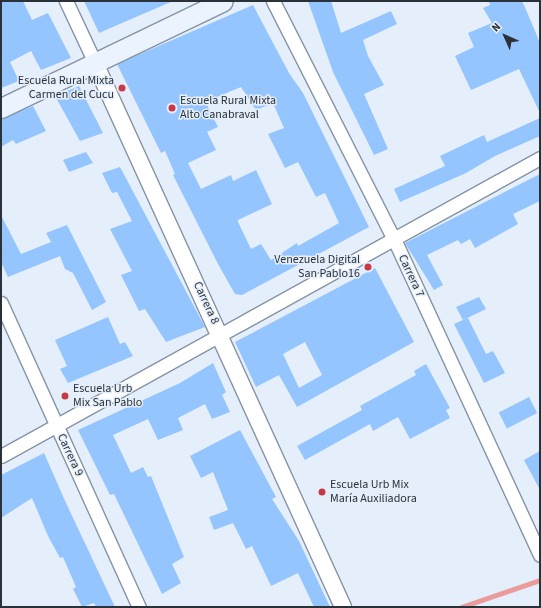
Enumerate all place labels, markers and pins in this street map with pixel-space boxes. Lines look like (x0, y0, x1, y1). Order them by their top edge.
place label: Escuela Rural Mixta Carmen del Cucu (18, 74, 114, 102)
marker: Escuela Rural Mixta Carmen del Cucu (117, 83, 127, 93)
place label: Escuela Rural Mixta Alto Canabraval (180, 94, 276, 122)
marker: Escuela Rural Mixta Alto Canabraval (167, 103, 177, 113)
place label: Venezuela Digital San Pablo16 (274, 253, 360, 281)
marker: Venezuela Digital San Pablo16 (363, 262, 373, 272)
place label: Escuela Urb Mix San Pablo (73, 382, 142, 410)
marker: Escuela Urb Mix San Pablo (60, 391, 70, 401)
place label: Escuela Urb Mix María Auxiliadora (330, 478, 417, 506)
marker: Escuela Urb Mix María Auxiliadora (317, 487, 327, 497)

